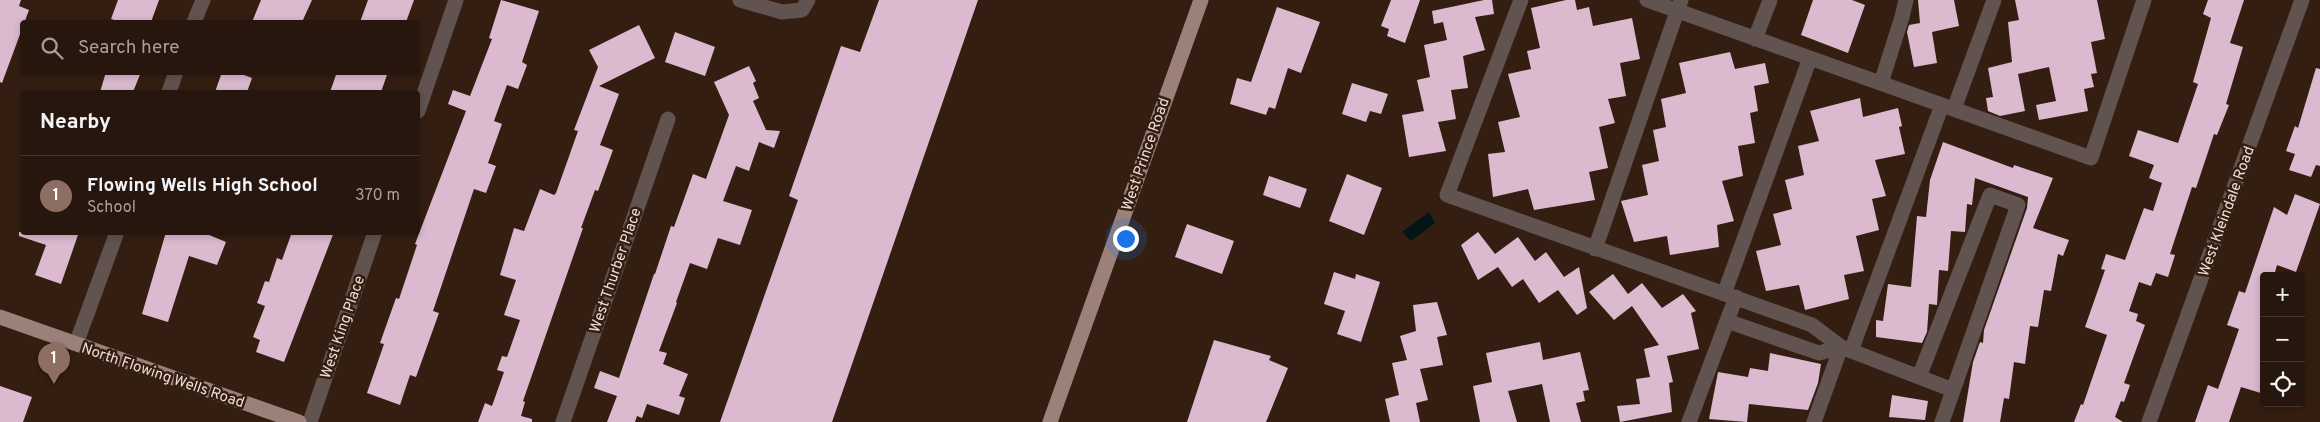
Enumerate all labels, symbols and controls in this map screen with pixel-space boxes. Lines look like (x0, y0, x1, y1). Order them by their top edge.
search box (20, 20, 420, 75)
icon: search (38, 34, 66, 62)
text: Search here (78, 36, 180, 60)
street label: West Prince Road (1118, 96, 1175, 213)
text: Nearby (40, 109, 111, 136)
street label: West Kleindale Road (2195, 144, 2260, 279)
text: Flowing Wells High School (87, 174, 318, 198)
text: 1 (53, 186, 59, 206)
text: 370 m (355, 186, 400, 206)
text: School (87, 198, 136, 218)
street label: West Thurber Place (586, 206, 647, 335)
your location (1113, 226, 1139, 252)
map controls (2260, 272, 2305, 407)
button: + (2260, 272, 2305, 317)
street label: West King Place (317, 273, 370, 382)
button: − (2260, 317, 2305, 362)
street label: North Flowing Wells Road (78, 340, 247, 413)
pin: 1 (38, 343, 70, 384)
button: locate (2260, 362, 2305, 407)

